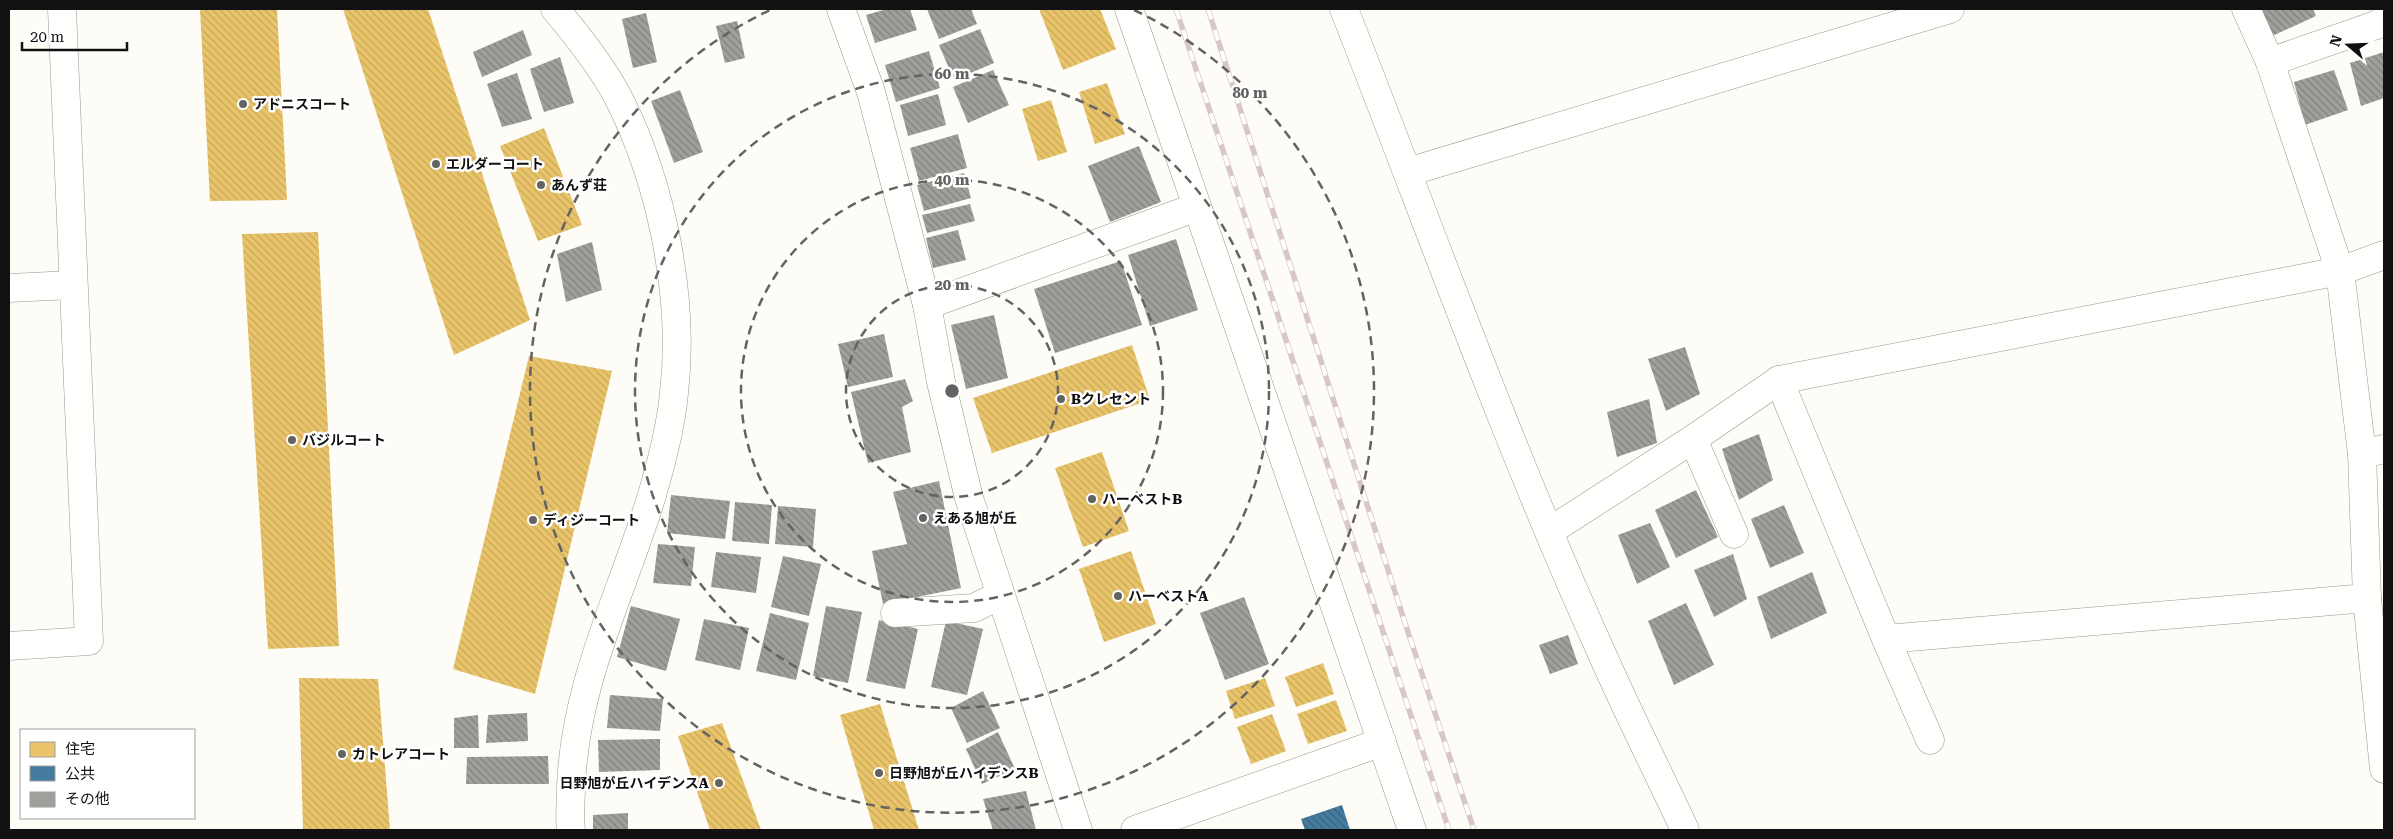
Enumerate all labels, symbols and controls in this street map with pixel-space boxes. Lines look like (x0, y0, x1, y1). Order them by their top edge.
scale bar (22, 20, 128, 52)
north arrow (2323, 20, 2373, 70)
text: 20 m (30, 28, 65, 46)
text: N (2326, 33, 2345, 48)
text: 60 m (934, 65, 970, 83)
text: 80 m (1232, 84, 1268, 102)
place label: アドニスコート (253, 96, 351, 112)
marker: アドニスコート (237, 98, 249, 110)
place label: エルダーコート (446, 156, 544, 172)
marker: エルダーコート (430, 158, 442, 170)
text: 40 m (934, 171, 970, 189)
place label: あんず荘 (551, 177, 607, 193)
marker: あんず荘 (535, 179, 547, 191)
text: 20 m (934, 276, 970, 294)
centre of rings (943, 382, 961, 400)
place label: Bクレセント (1071, 391, 1151, 407)
marker: Bクレセント (1055, 393, 1067, 405)
place label: バジルコート (302, 432, 386, 448)
marker: バジルコート (286, 434, 298, 446)
place label: ハーベストB (1102, 491, 1182, 507)
marker: ハーベストB (1086, 493, 1098, 505)
place label: えある旭が丘 (933, 510, 1017, 526)
place label: ディジーコート (543, 512, 640, 528)
marker: えある旭が丘 (917, 512, 929, 524)
marker: ディジーコート (527, 514, 539, 526)
place label: ハーベストA (1128, 588, 1208, 604)
marker: ハーベストA (1112, 590, 1124, 602)
legend (20, 729, 195, 819)
text: 住宅 (65, 740, 95, 758)
place label: カトレアコート (352, 746, 450, 762)
marker: カトレアコート (336, 748, 348, 760)
text: 公共 (65, 765, 95, 783)
place label: 日野旭が丘ハイデンスB (889, 765, 1039, 781)
marker: 日野旭が丘ハイデンスB (873, 767, 885, 779)
place label: 日野旭が丘ハイデンスA (559, 775, 709, 791)
marker: 日野旭が丘ハイデンスA (713, 777, 725, 789)
text: その他 (65, 790, 110, 808)

